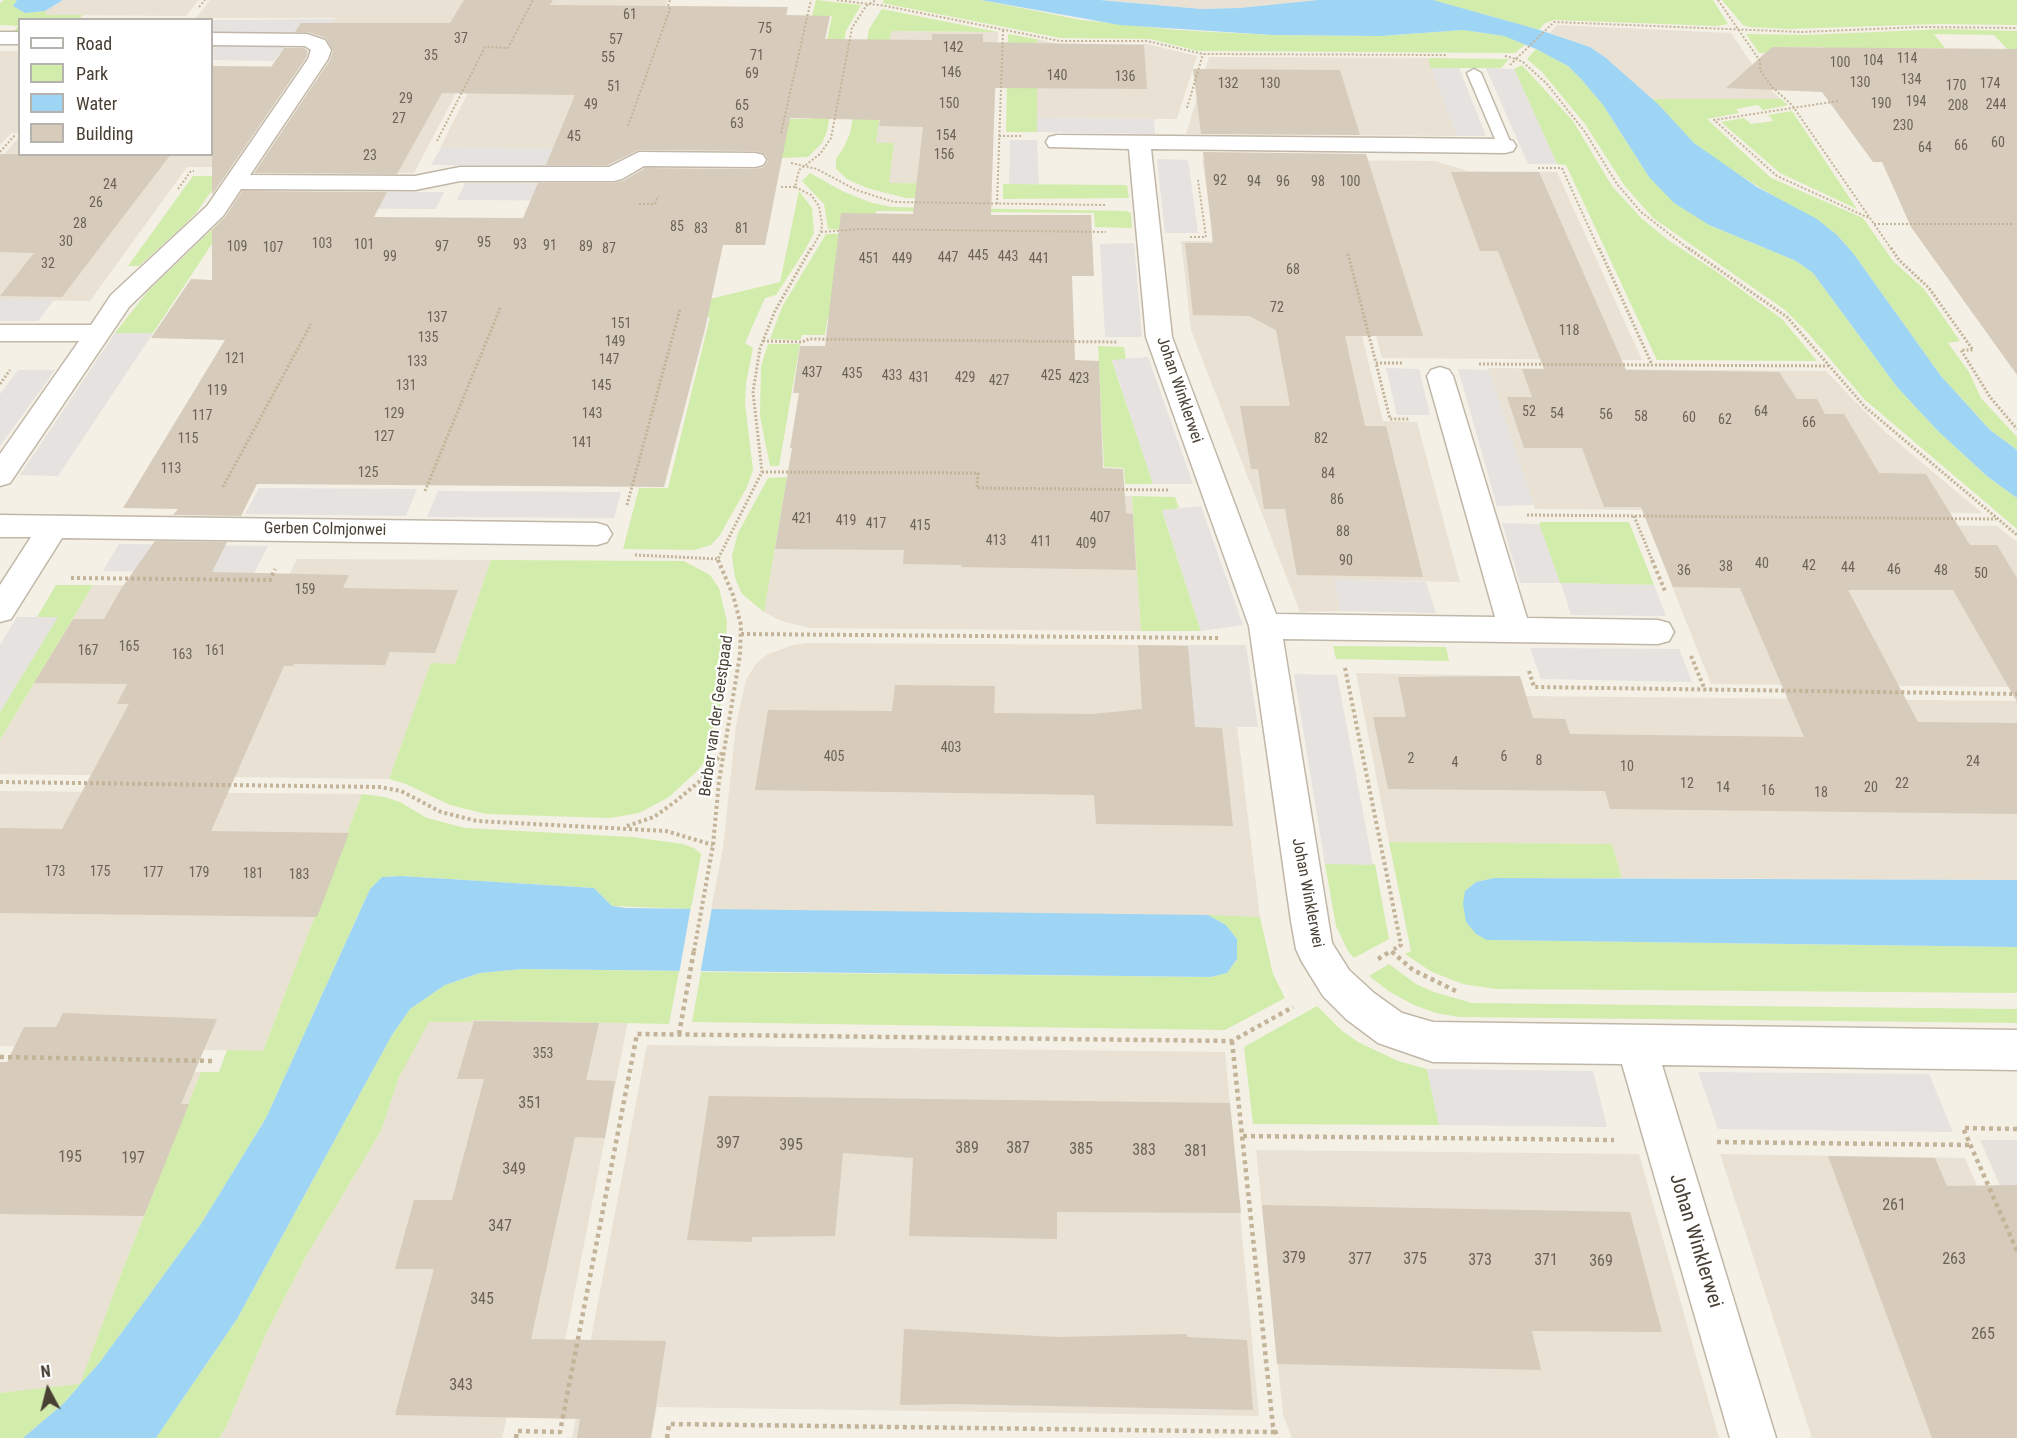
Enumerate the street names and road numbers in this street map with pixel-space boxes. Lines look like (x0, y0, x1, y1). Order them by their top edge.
street label: Johan Winklerwei (1152, 334, 1206, 446)
street label: Gerben Colmjonwei (264, 519, 386, 541)
street label: Berber van der Geestpaad (696, 634, 738, 798)
street label: Johan Winklerwei (1287, 837, 1327, 949)
street label: Johan Winklerwei (1663, 1171, 1727, 1311)

